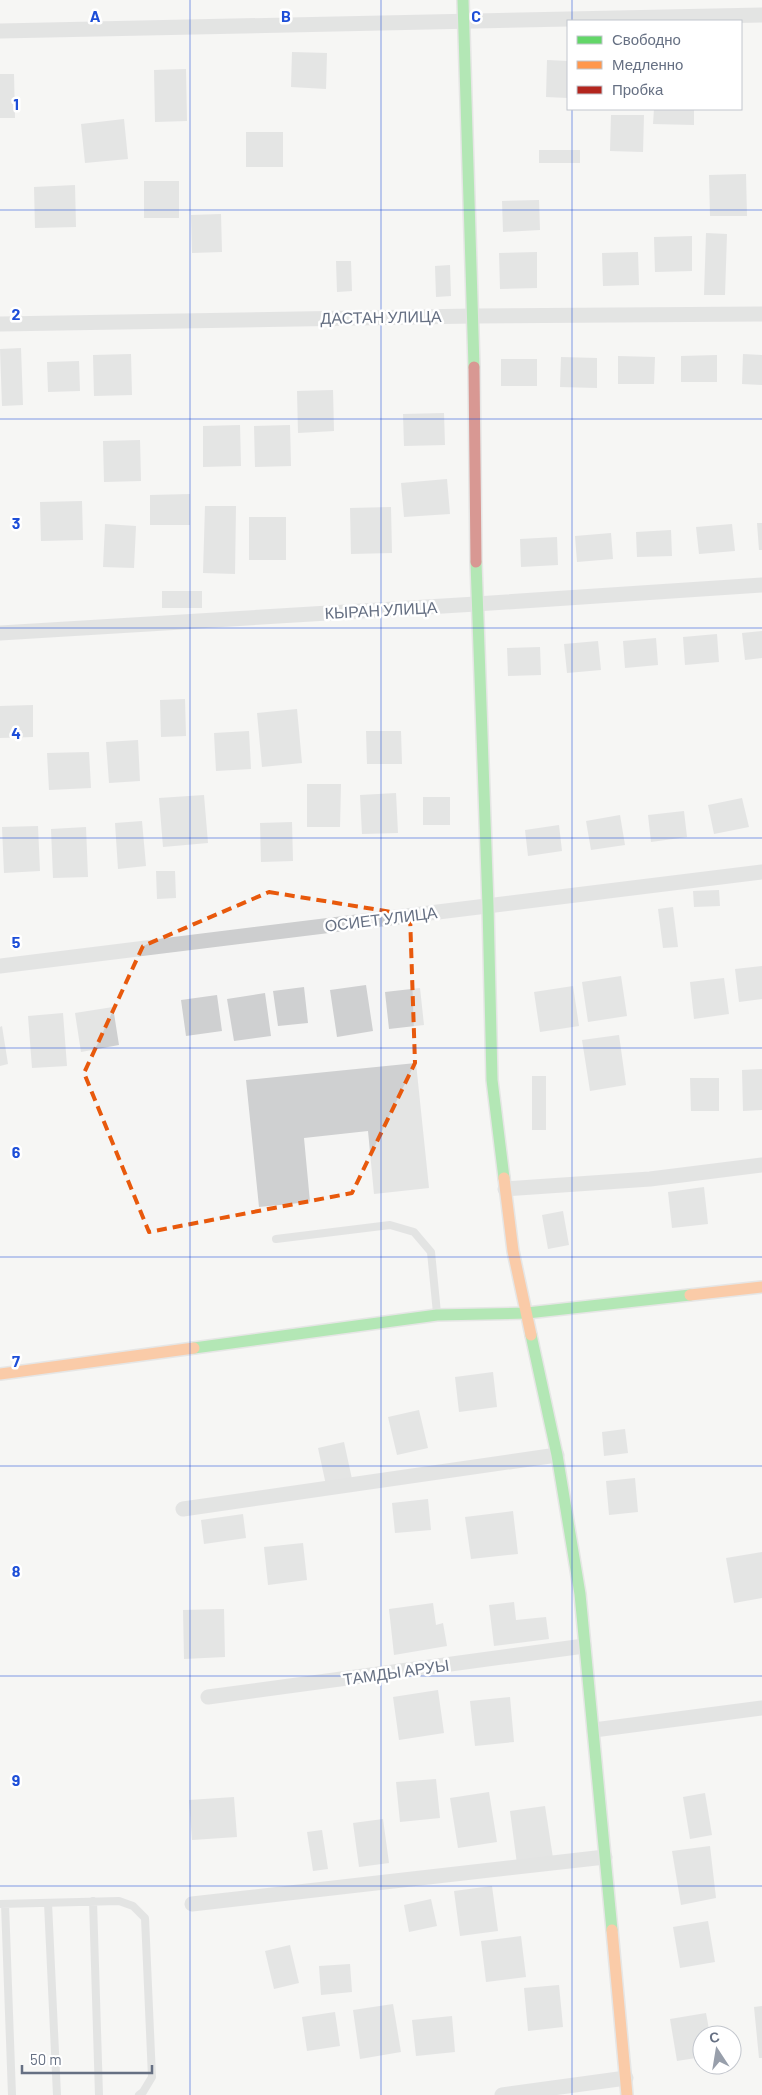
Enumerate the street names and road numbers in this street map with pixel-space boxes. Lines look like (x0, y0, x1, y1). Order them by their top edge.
street label: ДАСТАН УЛИЦА (320, 306, 442, 327)
street label: КЫРАН УЛИЦА (324, 597, 438, 622)
street label: ОСИЕТ УЛИЦА (324, 902, 439, 935)
street label: ТАМДЫ АРУЫ (342, 1655, 450, 1688)

